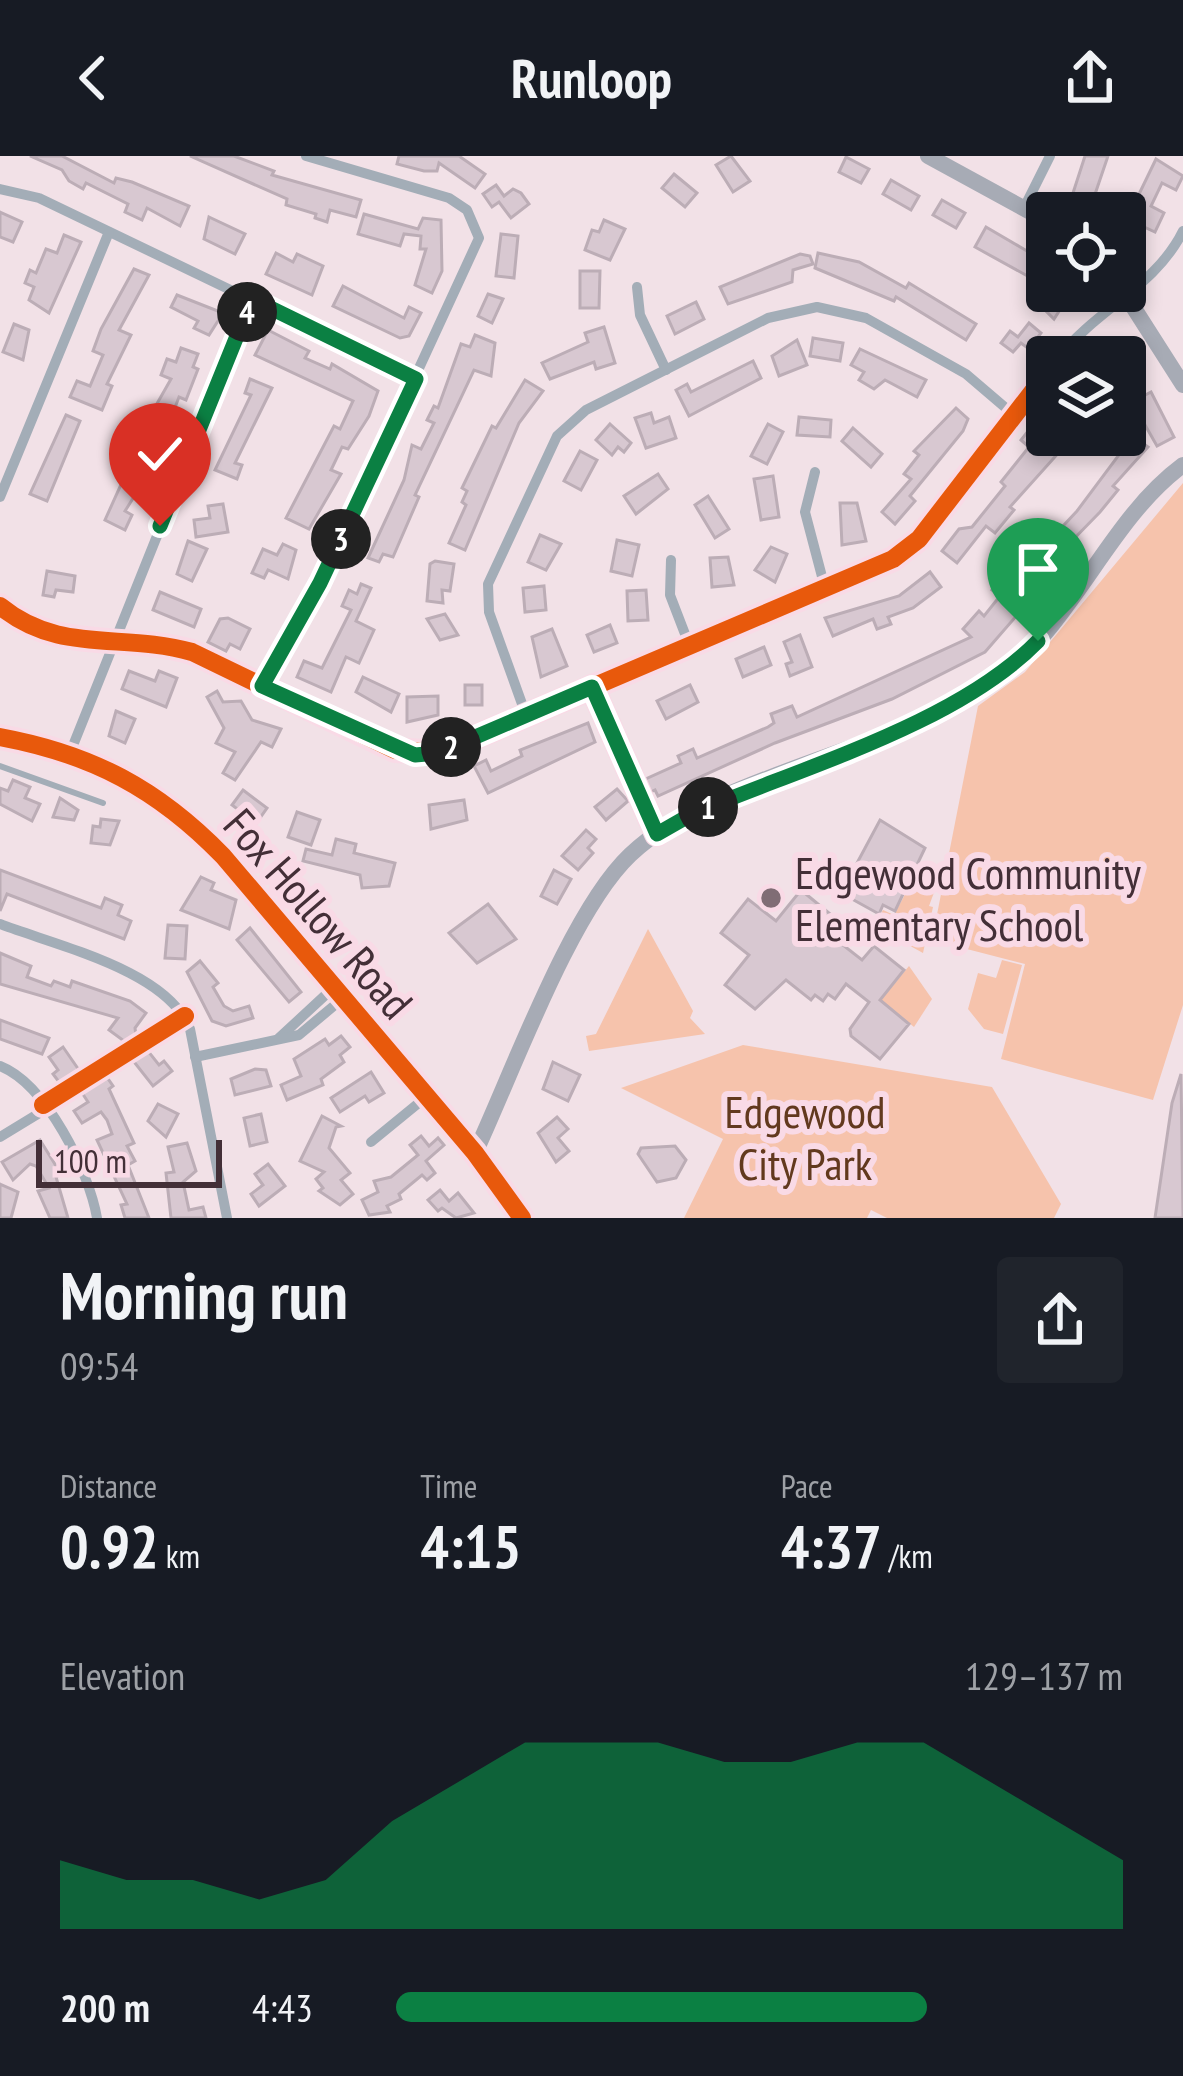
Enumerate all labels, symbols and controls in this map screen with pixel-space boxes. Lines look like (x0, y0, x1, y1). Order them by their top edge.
text: Runloop (511, 43, 672, 113)
icon: back (60, 45, 126, 111)
icon: share (1057, 45, 1123, 111)
map controls (1026, 192, 1146, 456)
button: locate (1026, 192, 1146, 312)
pin: 4 (217, 282, 277, 342)
text: 4 (239, 290, 255, 333)
button: layers (1026, 336, 1146, 456)
pin (109, 403, 211, 526)
icon: check (127, 421, 193, 487)
pin: 3 (311, 509, 371, 569)
text: 3 (333, 517, 349, 560)
pin (987, 518, 1089, 641)
icon: arrive (1005, 536, 1071, 602)
pin: 2 (421, 717, 481, 777)
text: 2 (443, 725, 459, 768)
pin: 1 (678, 777, 738, 837)
text: 1 (700, 785, 716, 828)
street label: Fox Hollow Road (212, 796, 426, 1030)
place label: Edgewood Community Elementary School (795, 843, 1141, 953)
marker: Edgewood Community Elementary School (758, 885, 784, 911)
park label: Edgewood City Park (725, 1082, 885, 1192)
scale bar (36, 1134, 222, 1187)
text: 100 m (54, 1139, 127, 1182)
text: Morning run (60, 1252, 348, 1337)
button: share (997, 1257, 1123, 1383)
text: 09:54 (60, 1340, 138, 1391)
text: Distance (60, 1464, 157, 1507)
text: Time (420, 1464, 477, 1507)
text: Pace (781, 1464, 833, 1507)
text: 0.92 (60, 1507, 159, 1585)
text: 4:15 (420, 1507, 521, 1585)
text: 4:37 (781, 1507, 882, 1585)
text: km (159, 1534, 200, 1577)
text: /km (882, 1534, 933, 1577)
text: Elevation (60, 1650, 185, 1701)
text: 129–137 m (965, 1650, 1123, 1701)
text: 200 m (60, 1982, 150, 2033)
text: 4:43 (252, 1982, 313, 2033)

